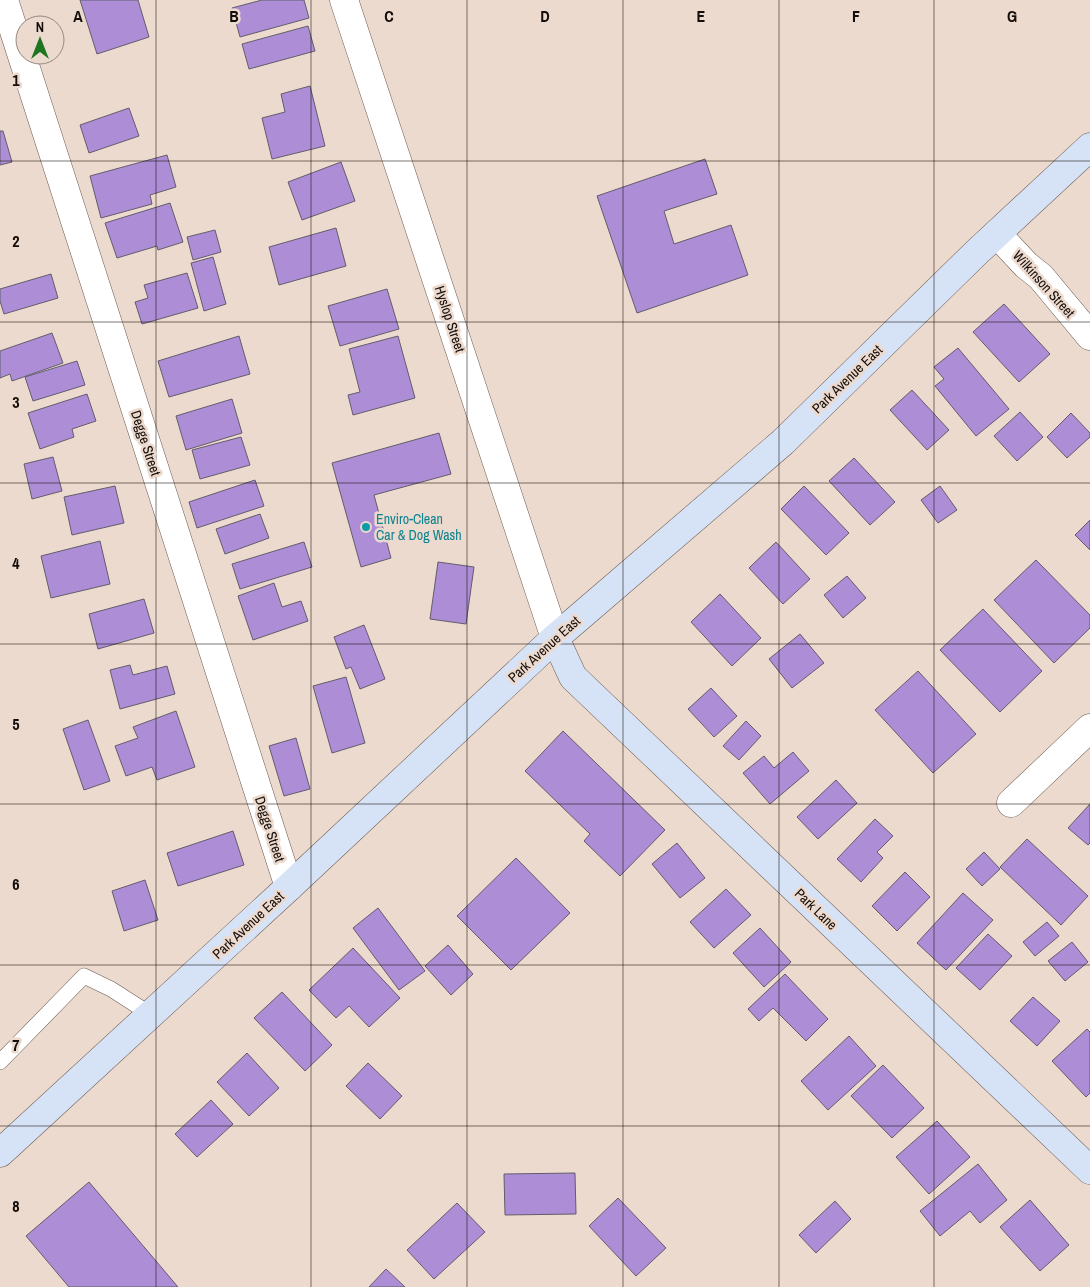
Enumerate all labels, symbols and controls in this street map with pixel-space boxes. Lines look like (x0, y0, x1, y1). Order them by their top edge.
text: A (73, 5, 83, 27)
text: B (229, 5, 239, 27)
text: C (384, 5, 394, 27)
text: D (540, 5, 550, 27)
text: E (697, 5, 706, 27)
text: F (852, 5, 860, 27)
text: G (1007, 5, 1017, 27)
north arrow (15, 15, 65, 65)
text: N (36, 18, 44, 36)
text: 1 (12, 69, 20, 91)
text: 2 (12, 230, 20, 252)
street label: Wilkinson Street (1009, 247, 1079, 321)
street label: Hyslop Street (431, 283, 469, 355)
street label: Park Avenue East (808, 341, 886, 417)
text: 3 (12, 391, 20, 413)
street label: Degge Street (127, 408, 165, 478)
place label: Enviro-Clean Car & Dog Wash (376, 510, 462, 544)
marker: Enviro-Clean Car & Dog Wash (360, 521, 372, 533)
text: 4 (12, 552, 20, 574)
street label: Park Avenue East (504, 612, 584, 686)
text: 5 (12, 713, 20, 735)
street label: Degge Street (251, 794, 289, 864)
text: 6 (12, 873, 20, 895)
street label: Park Lane (791, 884, 841, 934)
street label: Park Avenue East (209, 887, 287, 963)
text: 7 (12, 1034, 20, 1056)
text: 8 (12, 1195, 20, 1217)

